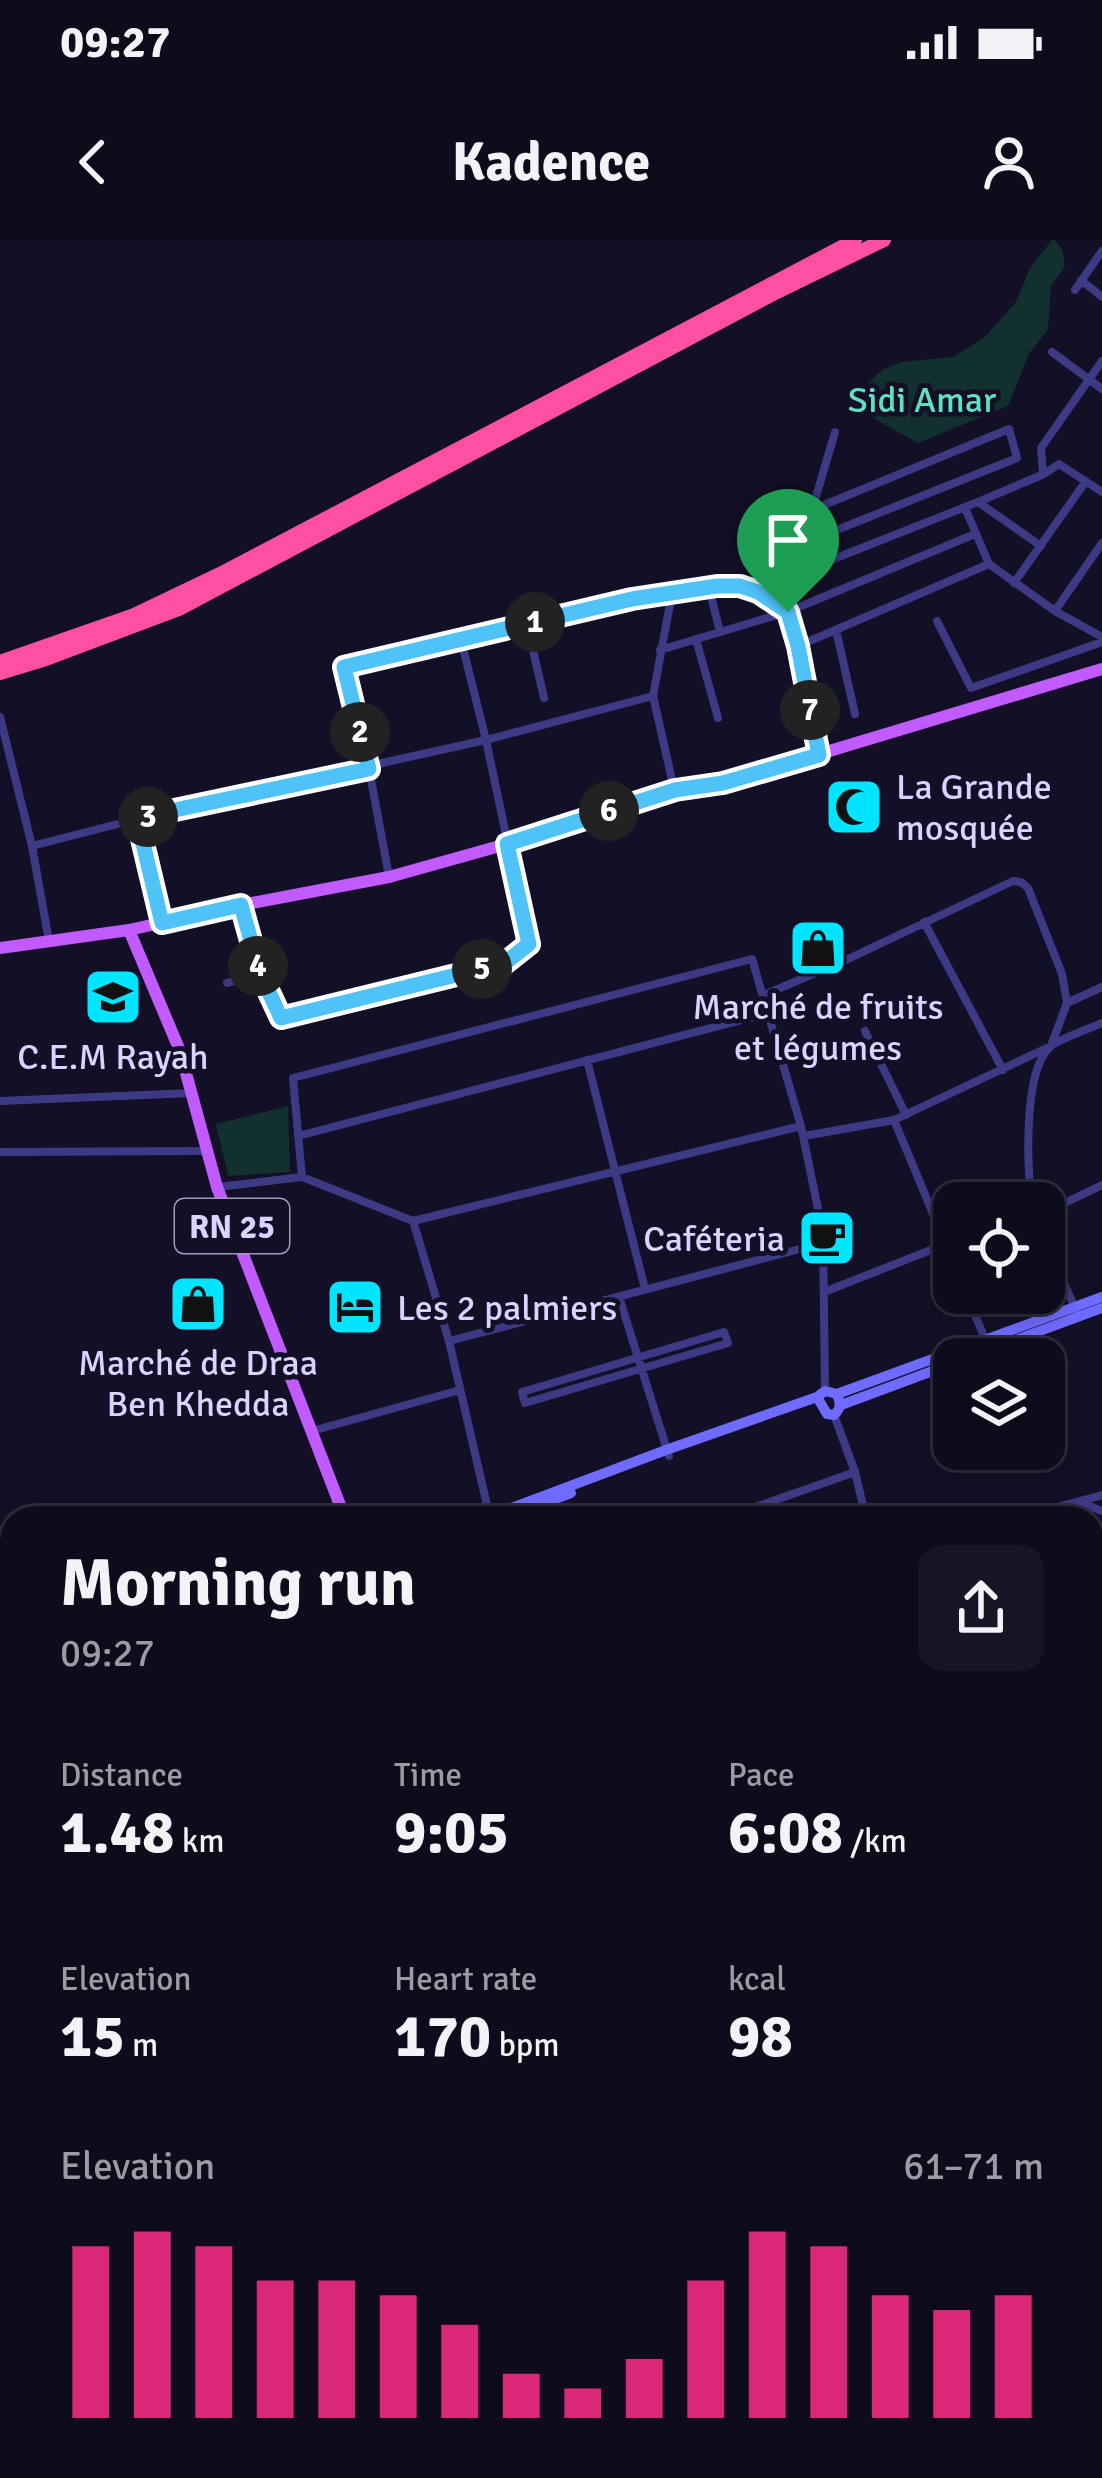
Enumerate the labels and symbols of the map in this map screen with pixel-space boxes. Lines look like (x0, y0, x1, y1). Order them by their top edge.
park label: Sidi Amar (848, 378, 997, 423)
pin (737, 489, 839, 612)
pin: 1 (505, 592, 565, 652)
pin: 7 (780, 680, 840, 740)
pin: 2 (330, 702, 390, 762)
place label: La Grande mosquée (896, 765, 1052, 851)
mosque icon: La Grande mosquée (823, 776, 885, 838)
pin: 6 (579, 781, 639, 841)
pin: 3 (118, 787, 178, 847)
shop icon: Marché de fruits et légumes (787, 917, 849, 979)
pin: 4 (228, 936, 288, 996)
pin: 5 (452, 939, 512, 999)
school or university icon: C.E.M Rayah (82, 966, 144, 1028)
place label: Marché de fruits et légumes (693, 985, 943, 1071)
place label: C.E.M Rayah (17, 1035, 209, 1080)
road number: RN 25 (175, 1199, 289, 1253)
cafe icon: Caféteria (796, 1207, 858, 1269)
place label: Caféteria (643, 1217, 785, 1262)
shop icon: Marché de Draa Ben Khedda (167, 1273, 229, 1335)
hotel icon: Les 2 palmiers (324, 1276, 386, 1338)
place label: Les 2 palmiers (397, 1286, 617, 1331)
place label: Marché de Draa Ben Khedda (78, 1341, 318, 1427)

